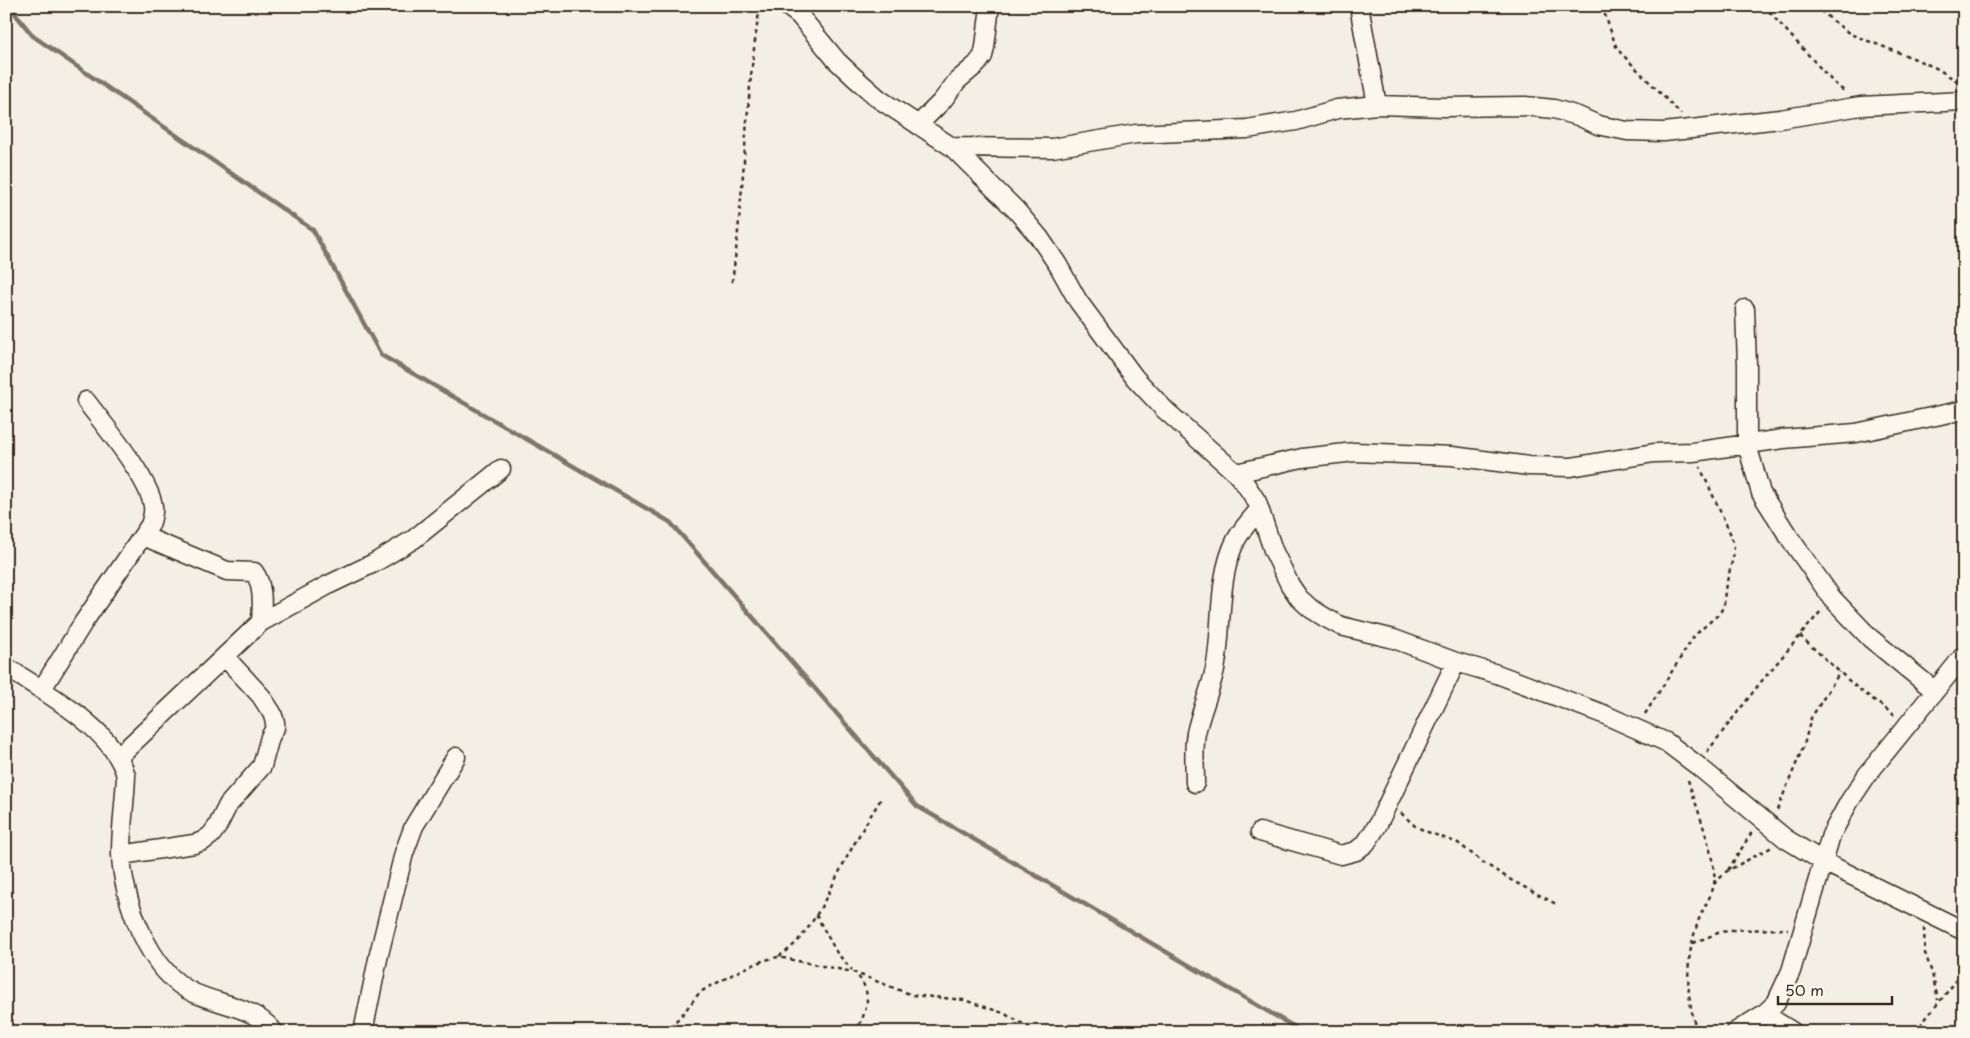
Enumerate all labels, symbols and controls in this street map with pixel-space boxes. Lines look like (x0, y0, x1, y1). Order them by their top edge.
scale bar (1778, 973, 1891, 1005)
text: 50 m (1785, 978, 1824, 1001)

